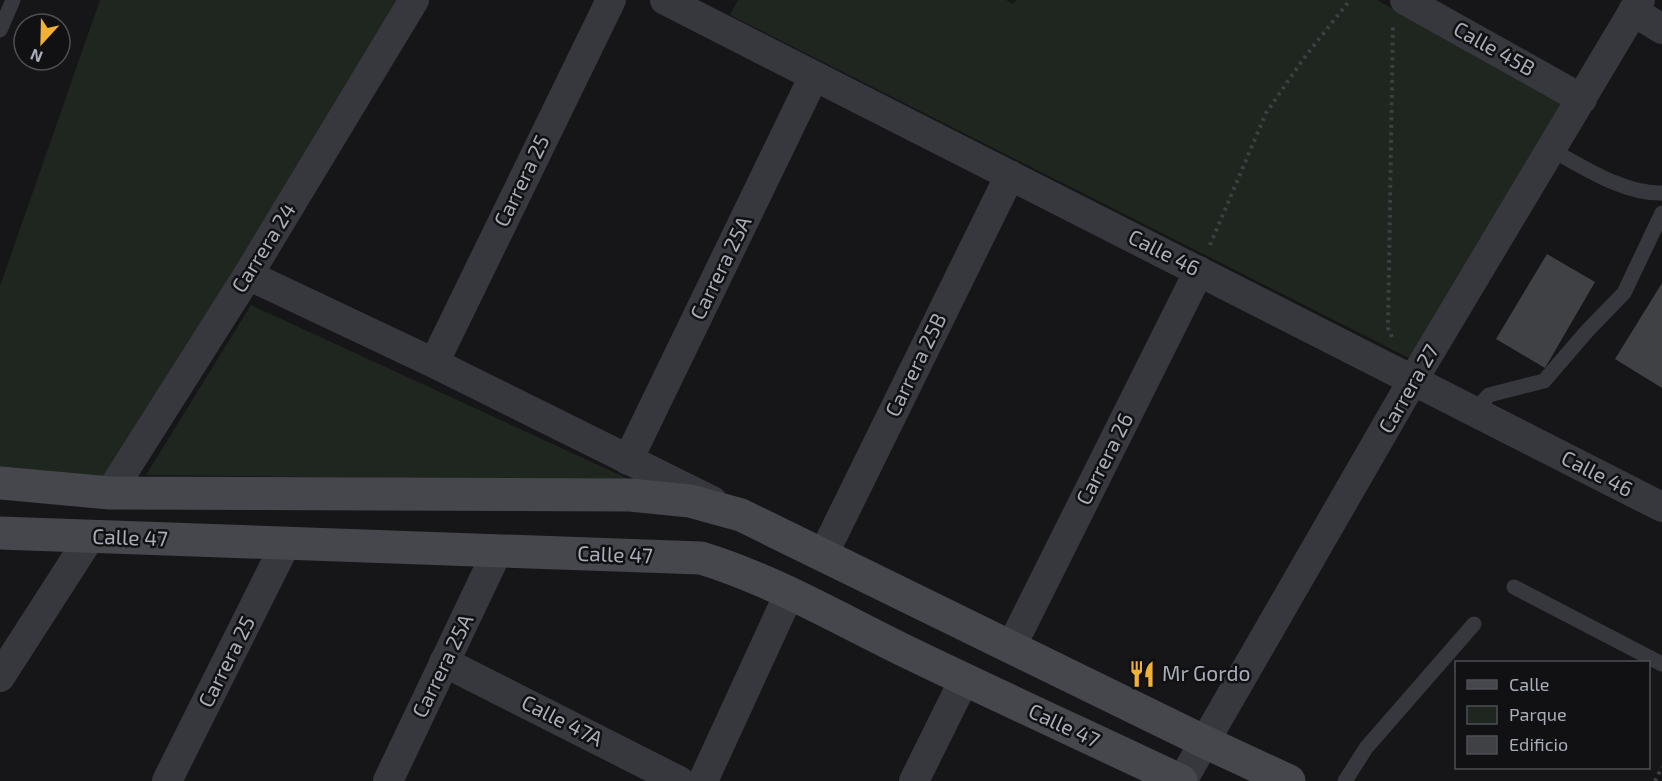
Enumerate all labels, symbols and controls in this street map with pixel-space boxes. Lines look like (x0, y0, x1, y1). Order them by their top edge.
north arrow (12, 12, 72, 72)
street label: Calle 45B (1450, 15, 1540, 80)
text: N (27, 45, 45, 67)
street label: Carrera 25 (488, 130, 554, 230)
street label: Carrera 24 (225, 198, 300, 297)
street label: Carrera 25A (684, 211, 755, 323)
street label: Calle 46 (1125, 223, 1205, 280)
street label: Carrera 25B (879, 309, 950, 420)
street label: Carrera 27 (1372, 339, 1443, 437)
street label: Carrera 26 (1070, 408, 1137, 508)
street label: Calle 46 (1558, 444, 1638, 501)
street label: Calle 47 (92, 523, 169, 550)
street label: Calle 47 (577, 540, 654, 567)
street label: Carrera 25A (406, 609, 477, 721)
street label: Carrera 25 (192, 612, 259, 711)
restaurant icon: Mr Gordo (1127, 659, 1157, 689)
place label: Mr Gordo (1162, 660, 1250, 685)
legend (1455, 661, 1650, 769)
text: Calle (1509, 673, 1550, 695)
street label: Calle 47A (518, 689, 608, 751)
street label: Calle 47 (1025, 697, 1104, 752)
text: Parque (1509, 703, 1567, 725)
text: Edificio (1509, 733, 1568, 755)

